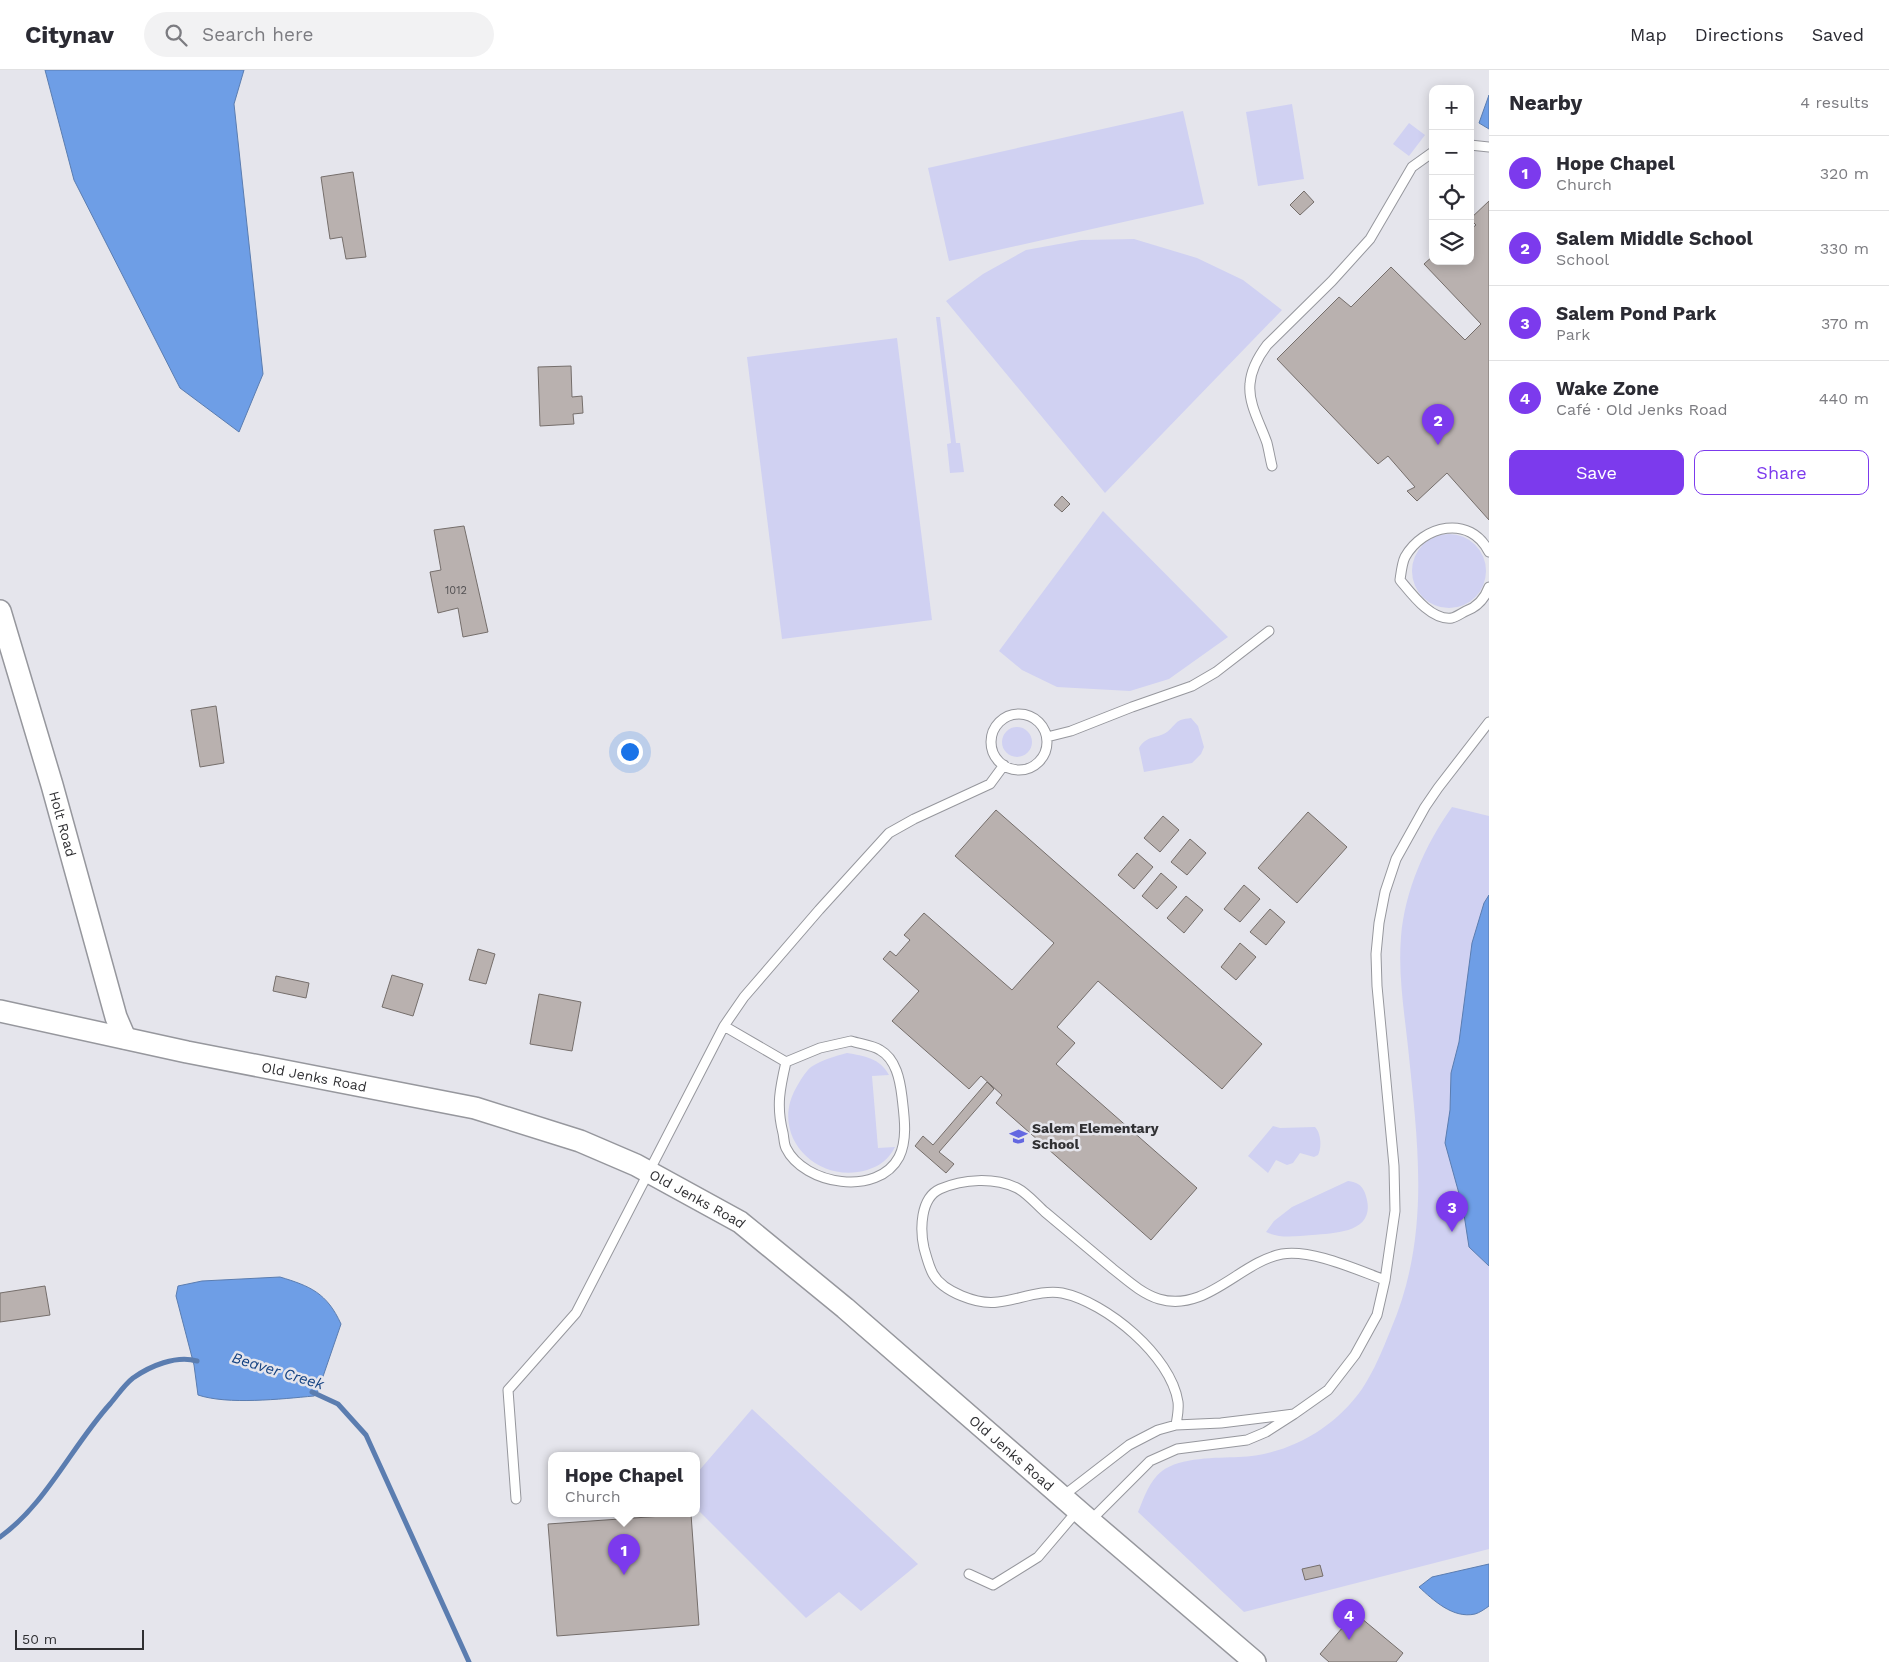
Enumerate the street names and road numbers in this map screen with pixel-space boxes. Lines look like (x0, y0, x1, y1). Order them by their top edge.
street label: Holt Road (46, 789, 79, 859)
street label: Old Jenks Road (260, 1059, 368, 1095)
street label: Old Jenks Road (647, 1166, 749, 1231)
street label: Old Jenks Road (966, 1412, 1057, 1494)

